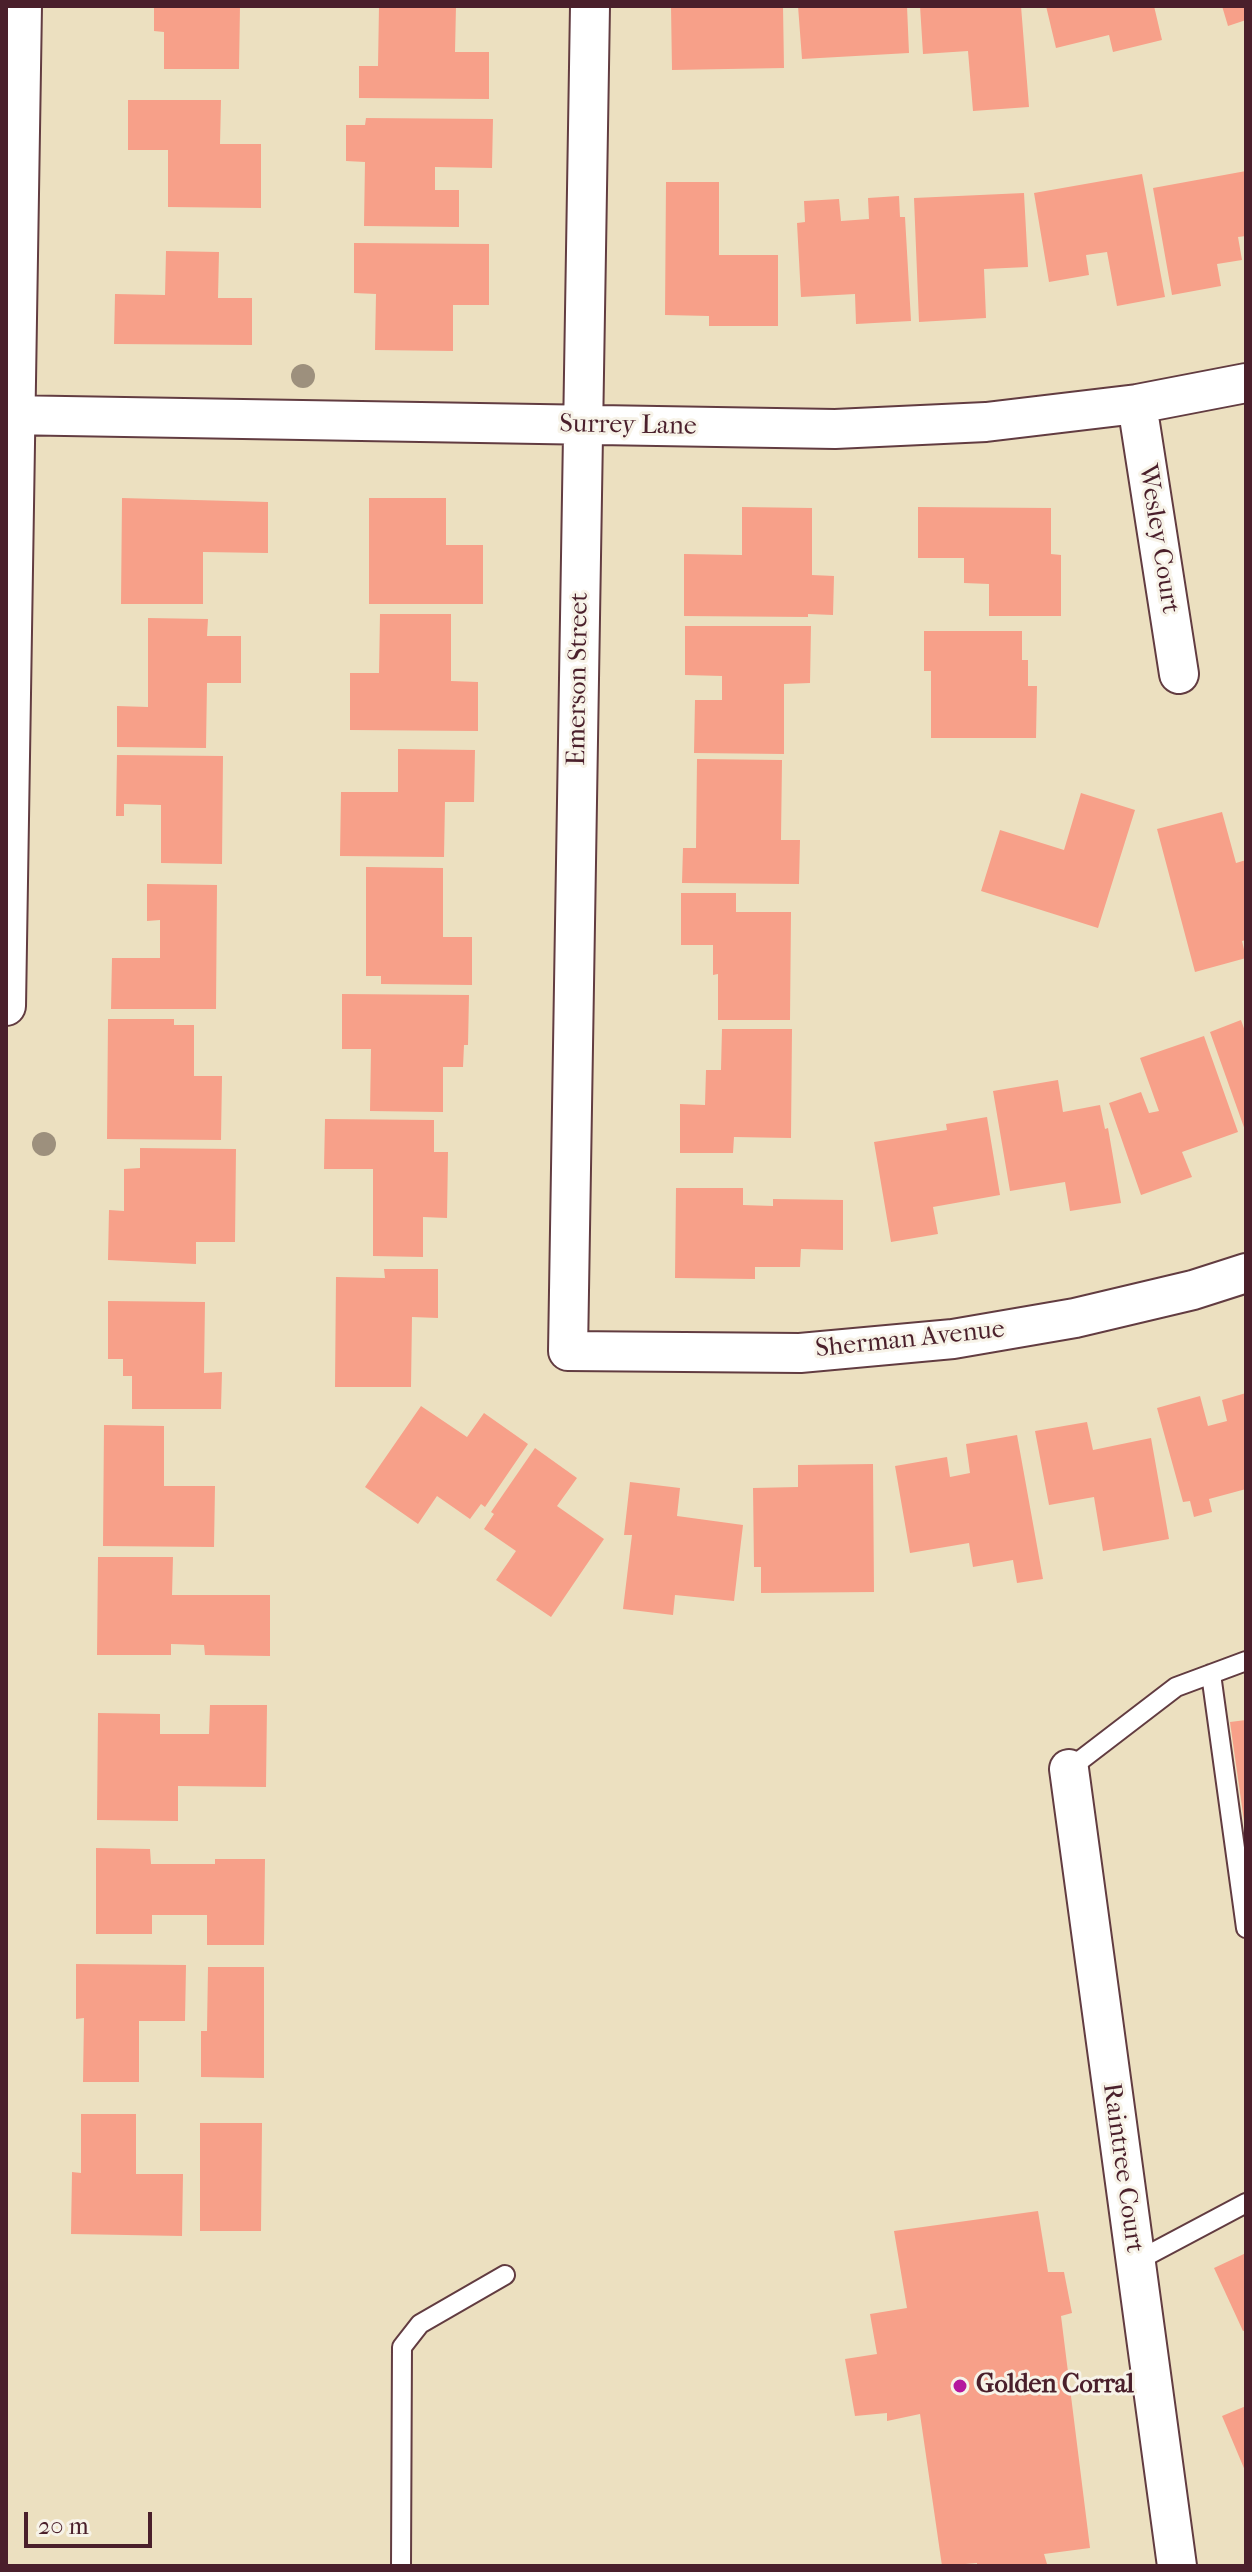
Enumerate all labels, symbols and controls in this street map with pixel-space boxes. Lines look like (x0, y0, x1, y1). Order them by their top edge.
street label: Surrey Lane (559, 409, 697, 443)
street label: Wesley Court (1131, 462, 1185, 616)
street label: Emerson Street (562, 592, 596, 766)
street label: Sherman Avenue (814, 1315, 1006, 1365)
street label: Raintree Court (1095, 2081, 1149, 2255)
place label: Golden Corral (976, 2370, 1134, 2402)
marker: Golden Corral (951, 2377, 969, 2395)
scale bar (28, 2496, 156, 2546)
text: 20 m (38, 2512, 89, 2540)

